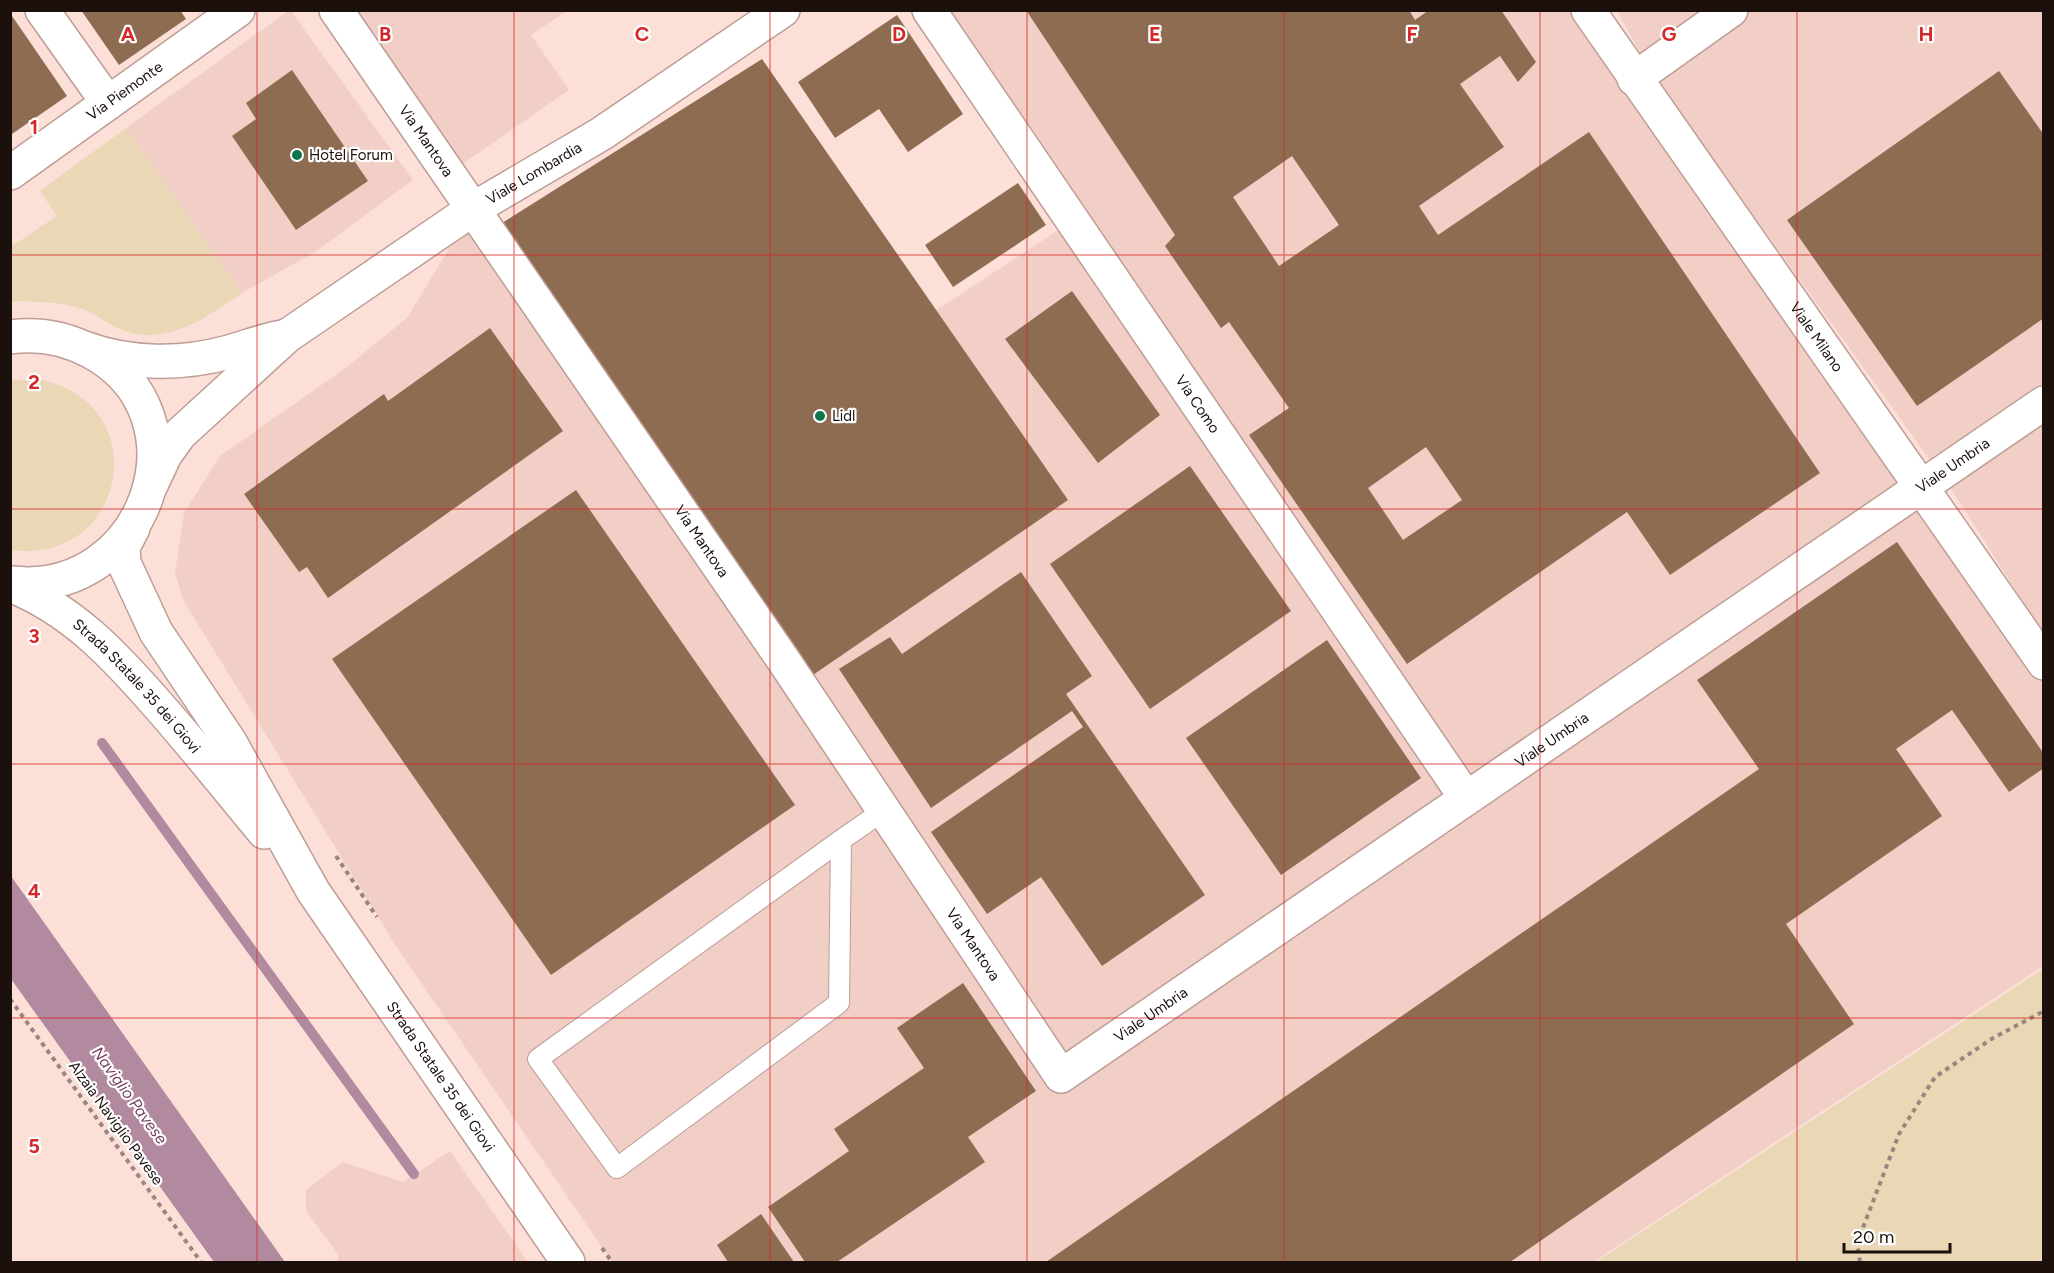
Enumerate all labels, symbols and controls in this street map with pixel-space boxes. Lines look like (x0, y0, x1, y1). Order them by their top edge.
text: A (121, 22, 136, 46)
text: B (379, 22, 391, 46)
text: C (635, 22, 649, 46)
text: D (892, 22, 906, 46)
text: E (1149, 22, 1161, 46)
text: F (1406, 22, 1418, 46)
text: G (1662, 22, 1677, 46)
text: H (1919, 22, 1934, 46)
street label: Via Piemonte (83, 58, 166, 124)
street label: Via Mantova (395, 102, 457, 180)
text: 1 (30, 115, 38, 139)
street label: Viale Lombardia (483, 138, 585, 208)
place label: Hotel Forum (309, 146, 393, 164)
marker: Hotel Forum (290, 148, 304, 162)
street label: Viale Milano (1786, 299, 1847, 376)
text: 2 (28, 370, 40, 394)
street label: Via Como (1172, 372, 1224, 437)
place label: Lidl (832, 407, 855, 425)
marker: Lidl (813, 409, 827, 423)
street label: Viale Umbria (1913, 434, 1993, 497)
street label: Via Mantova (671, 502, 733, 581)
street label: Strada Statale 35 dei Giovi (69, 615, 204, 757)
text: 3 (28, 624, 40, 648)
street label: Viale Umbria (1512, 709, 1592, 771)
text: 4 (28, 879, 41, 903)
street label: Via Mantova (943, 905, 1004, 984)
street label: Viale Umbria (1111, 983, 1191, 1046)
street label: Strada Statale 35 dei Giovi (383, 998, 499, 1155)
water label: Naviglio Pavese (88, 1043, 171, 1148)
street label: Alzaia Naviglio Pavese (65, 1058, 167, 1188)
text: 5 (28, 1134, 40, 1158)
scale bar (1844, 1216, 1950, 1254)
text: 20 m (1853, 1226, 1894, 1248)

